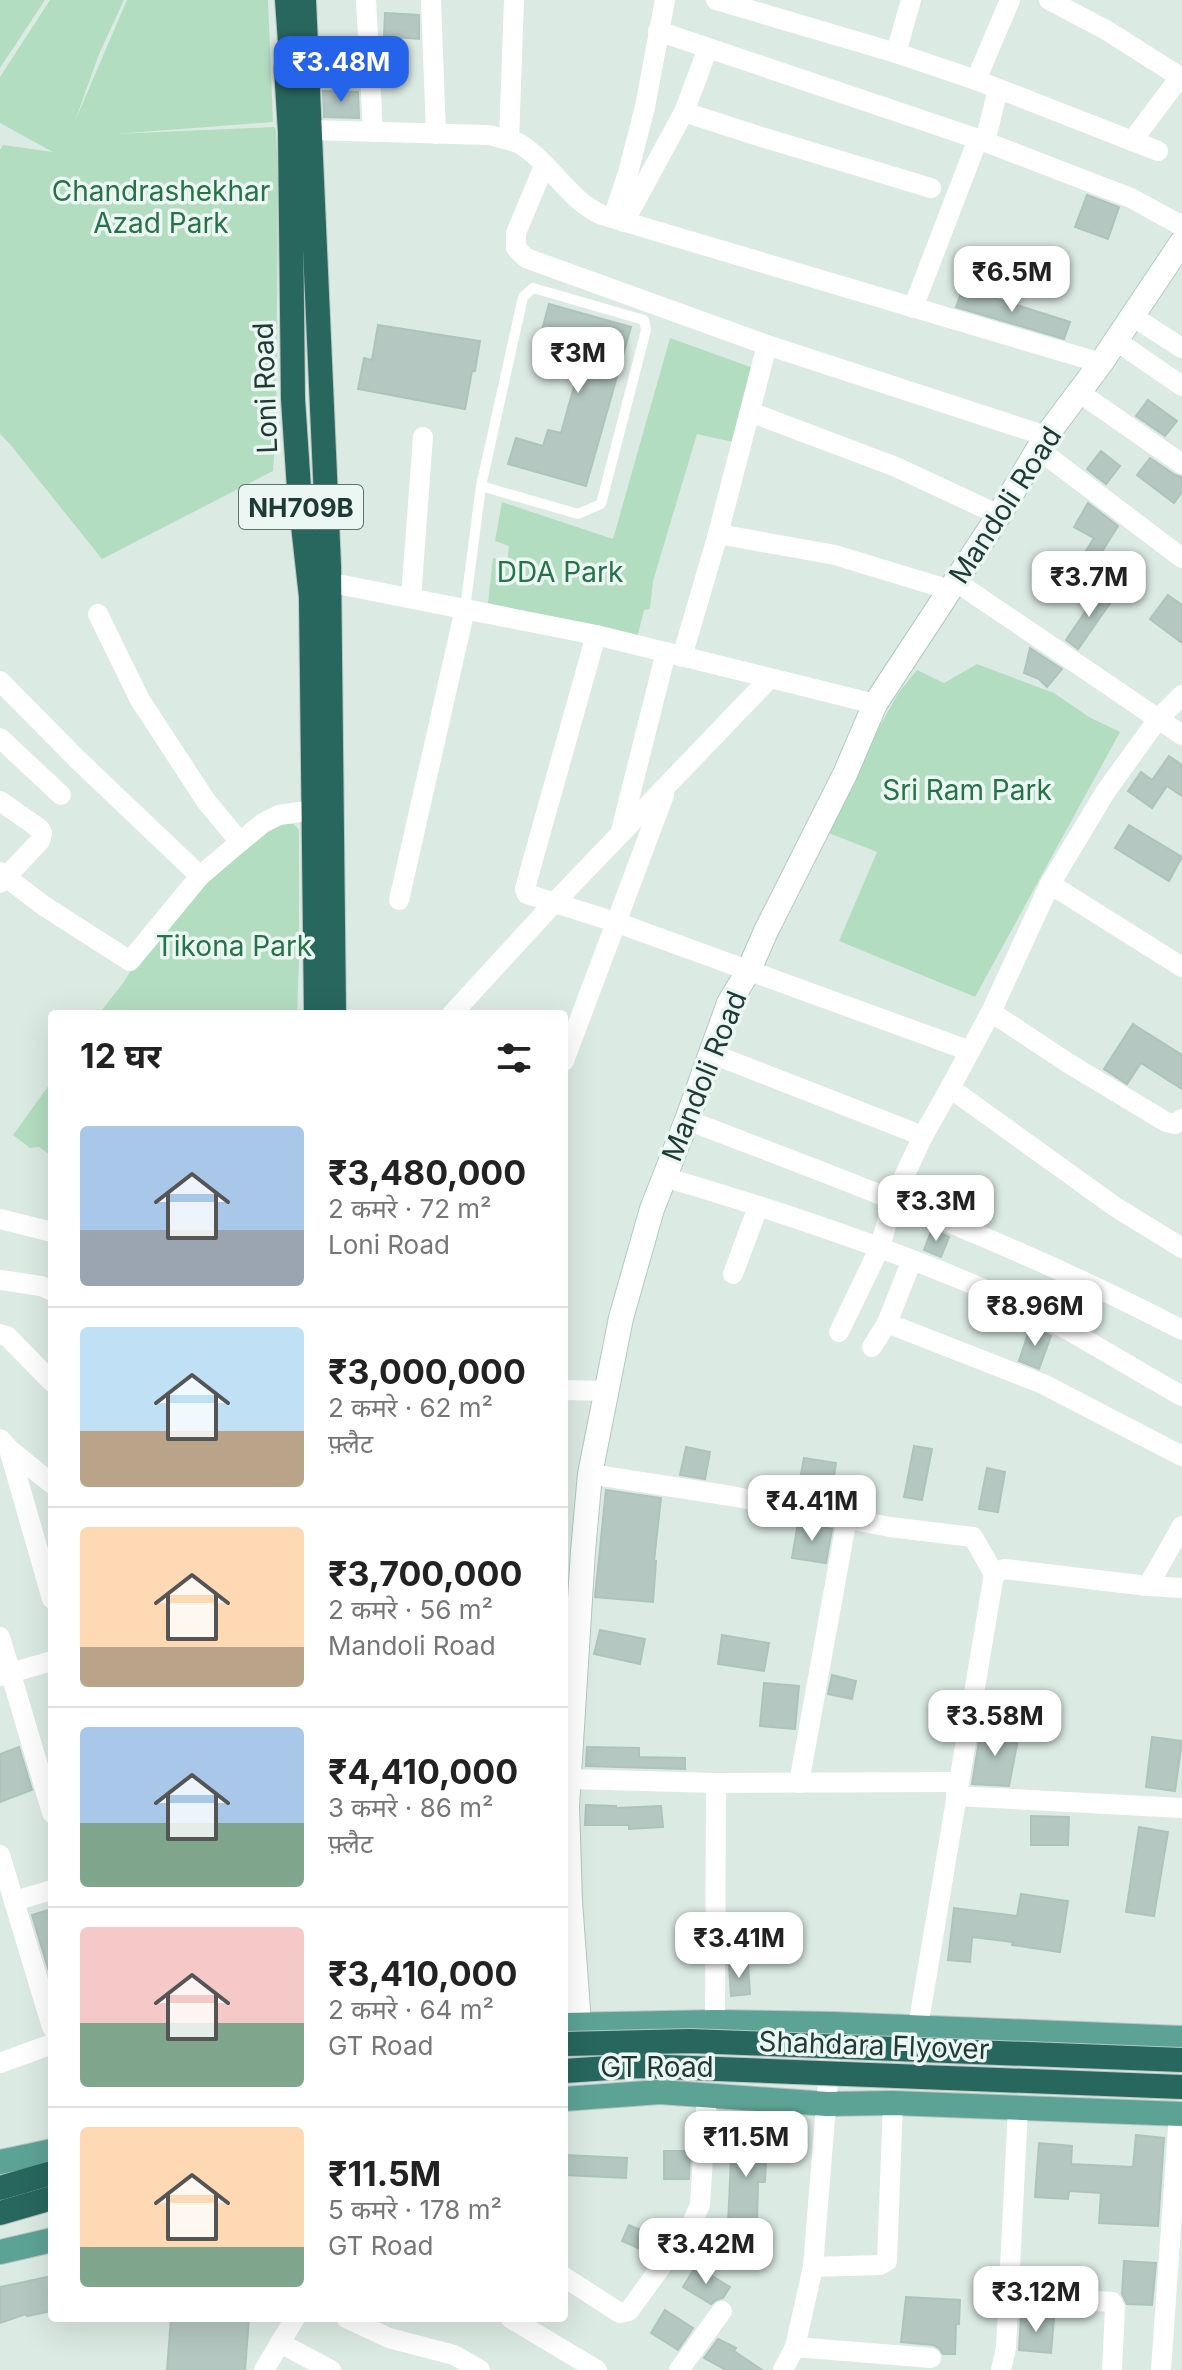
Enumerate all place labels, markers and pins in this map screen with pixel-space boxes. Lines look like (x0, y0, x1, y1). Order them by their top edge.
pin: ₹3.48M (276, 36, 406, 104)
pin: ₹6.5M (956, 246, 1068, 314)
pin: ₹3M (539, 327, 617, 395)
pin: ₹3.7M (1033, 551, 1145, 619)
pin: ₹3.3M (880, 1175, 992, 1243)
pin: ₹8.96M (970, 1280, 1100, 1348)
pin: ₹4.41M (747, 1475, 877, 1543)
pin: ₹3.58M (930, 1690, 1060, 1758)
pin: ₹3.41M (674, 1912, 804, 1980)
pin: ₹11.5M (681, 2111, 811, 2179)
pin: ₹3.42M (641, 2218, 771, 2286)
pin: ₹3.12M (971, 2266, 1101, 2334)

